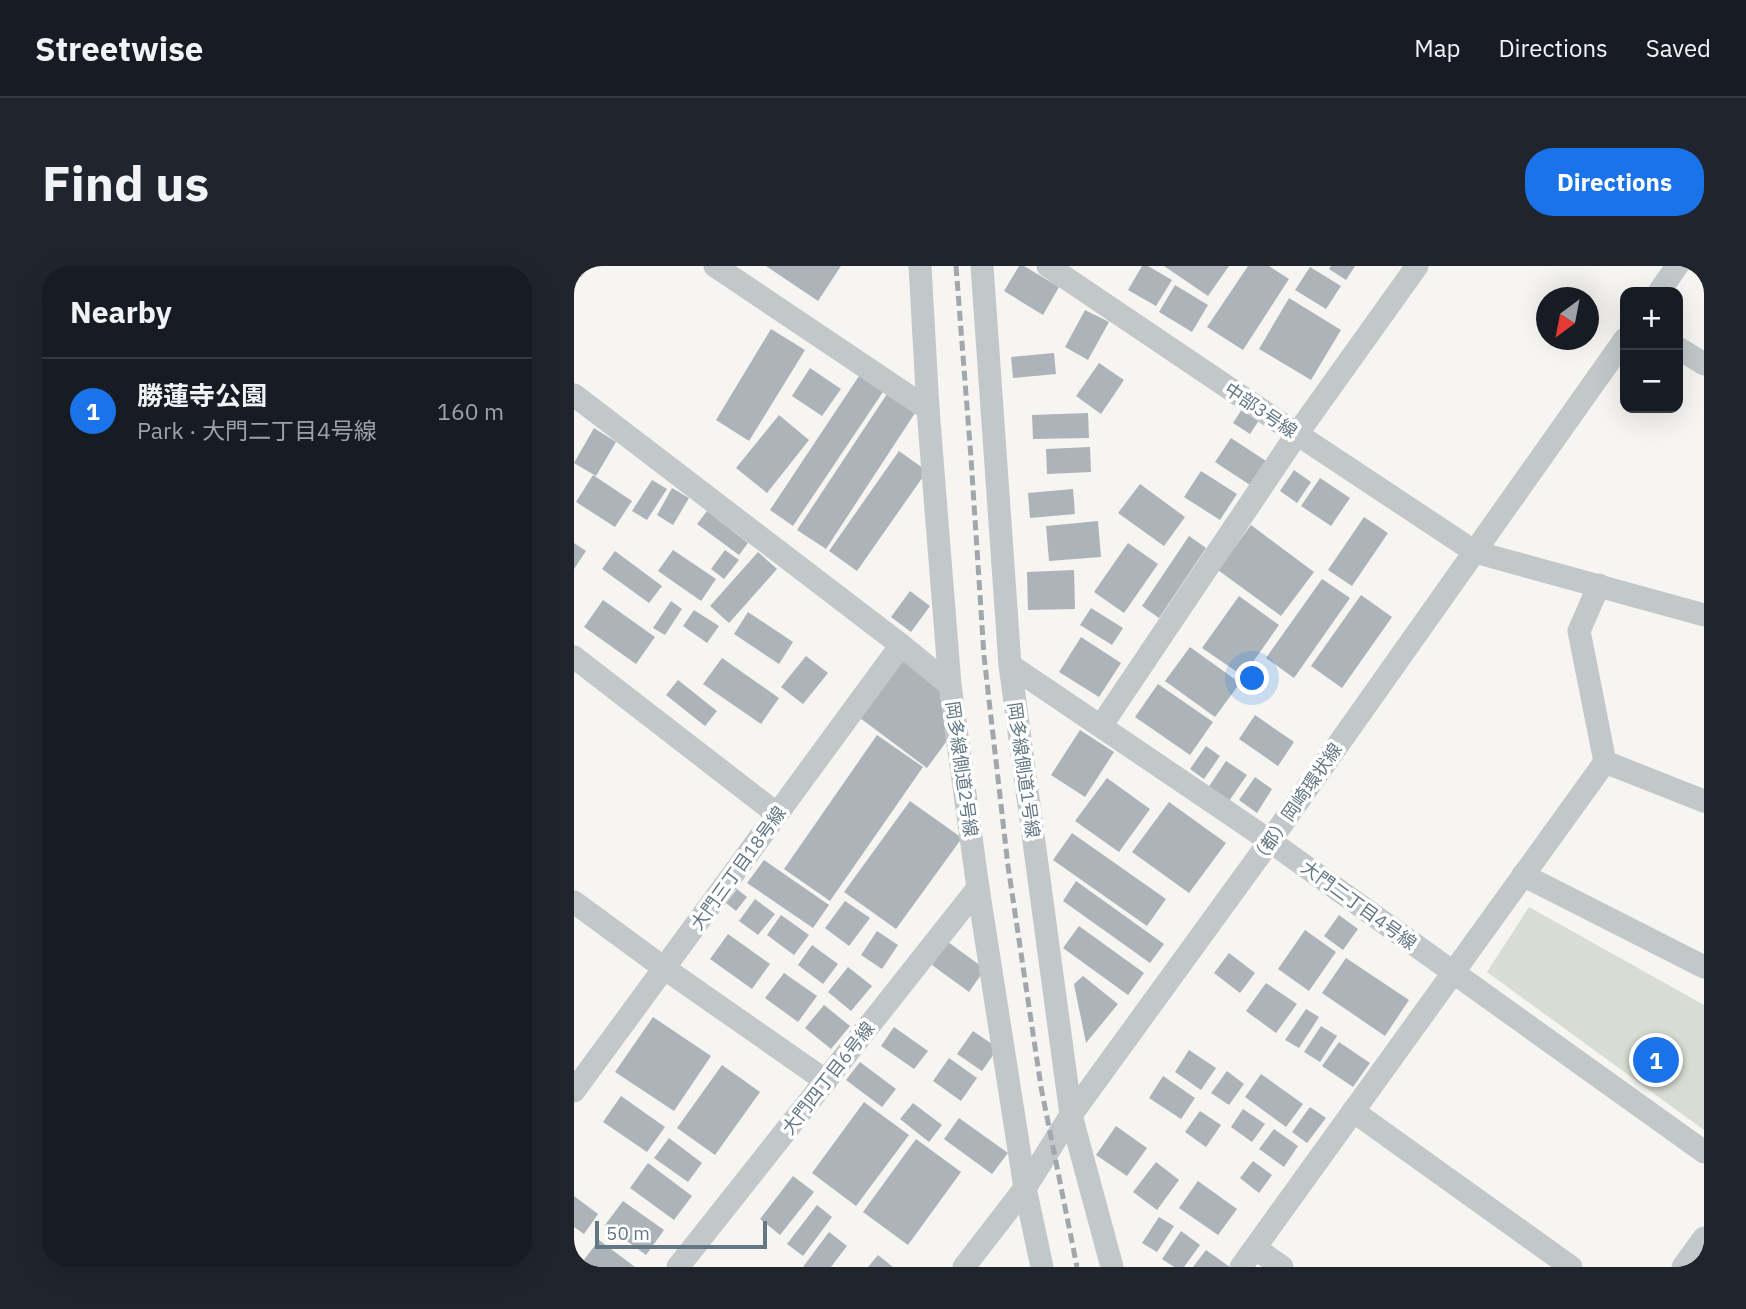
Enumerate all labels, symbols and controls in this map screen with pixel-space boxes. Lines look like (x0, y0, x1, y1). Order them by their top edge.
text: Streetwise (35, 27, 203, 70)
text: Map (1414, 32, 1460, 64)
text: Directions (1498, 32, 1608, 64)
text: Saved (1646, 32, 1711, 64)
button: Directions (1525, 148, 1704, 216)
text: Find us (42, 151, 209, 214)
north arrow (1536, 287, 1599, 350)
map controls (1620, 287, 1683, 413)
button: + (1620, 287, 1683, 350)
text: Nearby (70, 292, 172, 331)
button: − (1620, 350, 1683, 413)
street label: 中部3号線 (1220, 377, 1302, 443)
text: 勝蓮寺公園 (137, 378, 267, 412)
text: 1 (86, 396, 100, 426)
text: 160 m (437, 396, 504, 426)
text: Park · 大門二丁目4号線 (137, 415, 377, 445)
your location (1235, 661, 1269, 695)
street label: 岡多線側道2号線 (941, 700, 983, 838)
street label: 岡多線側道1号線 (1003, 701, 1045, 839)
street label: （都）岡崎環状線 (1245, 738, 1347, 870)
street label: 大門三丁目18号線 (685, 802, 791, 934)
street label: 大門二丁目4号線 (1297, 855, 1421, 955)
street label: 大門四丁目6号線 (777, 1017, 879, 1139)
pin: 1 (1633, 1034, 1679, 1086)
scale bar (595, 1218, 766, 1250)
text: 50 m (606, 1221, 650, 1245)

